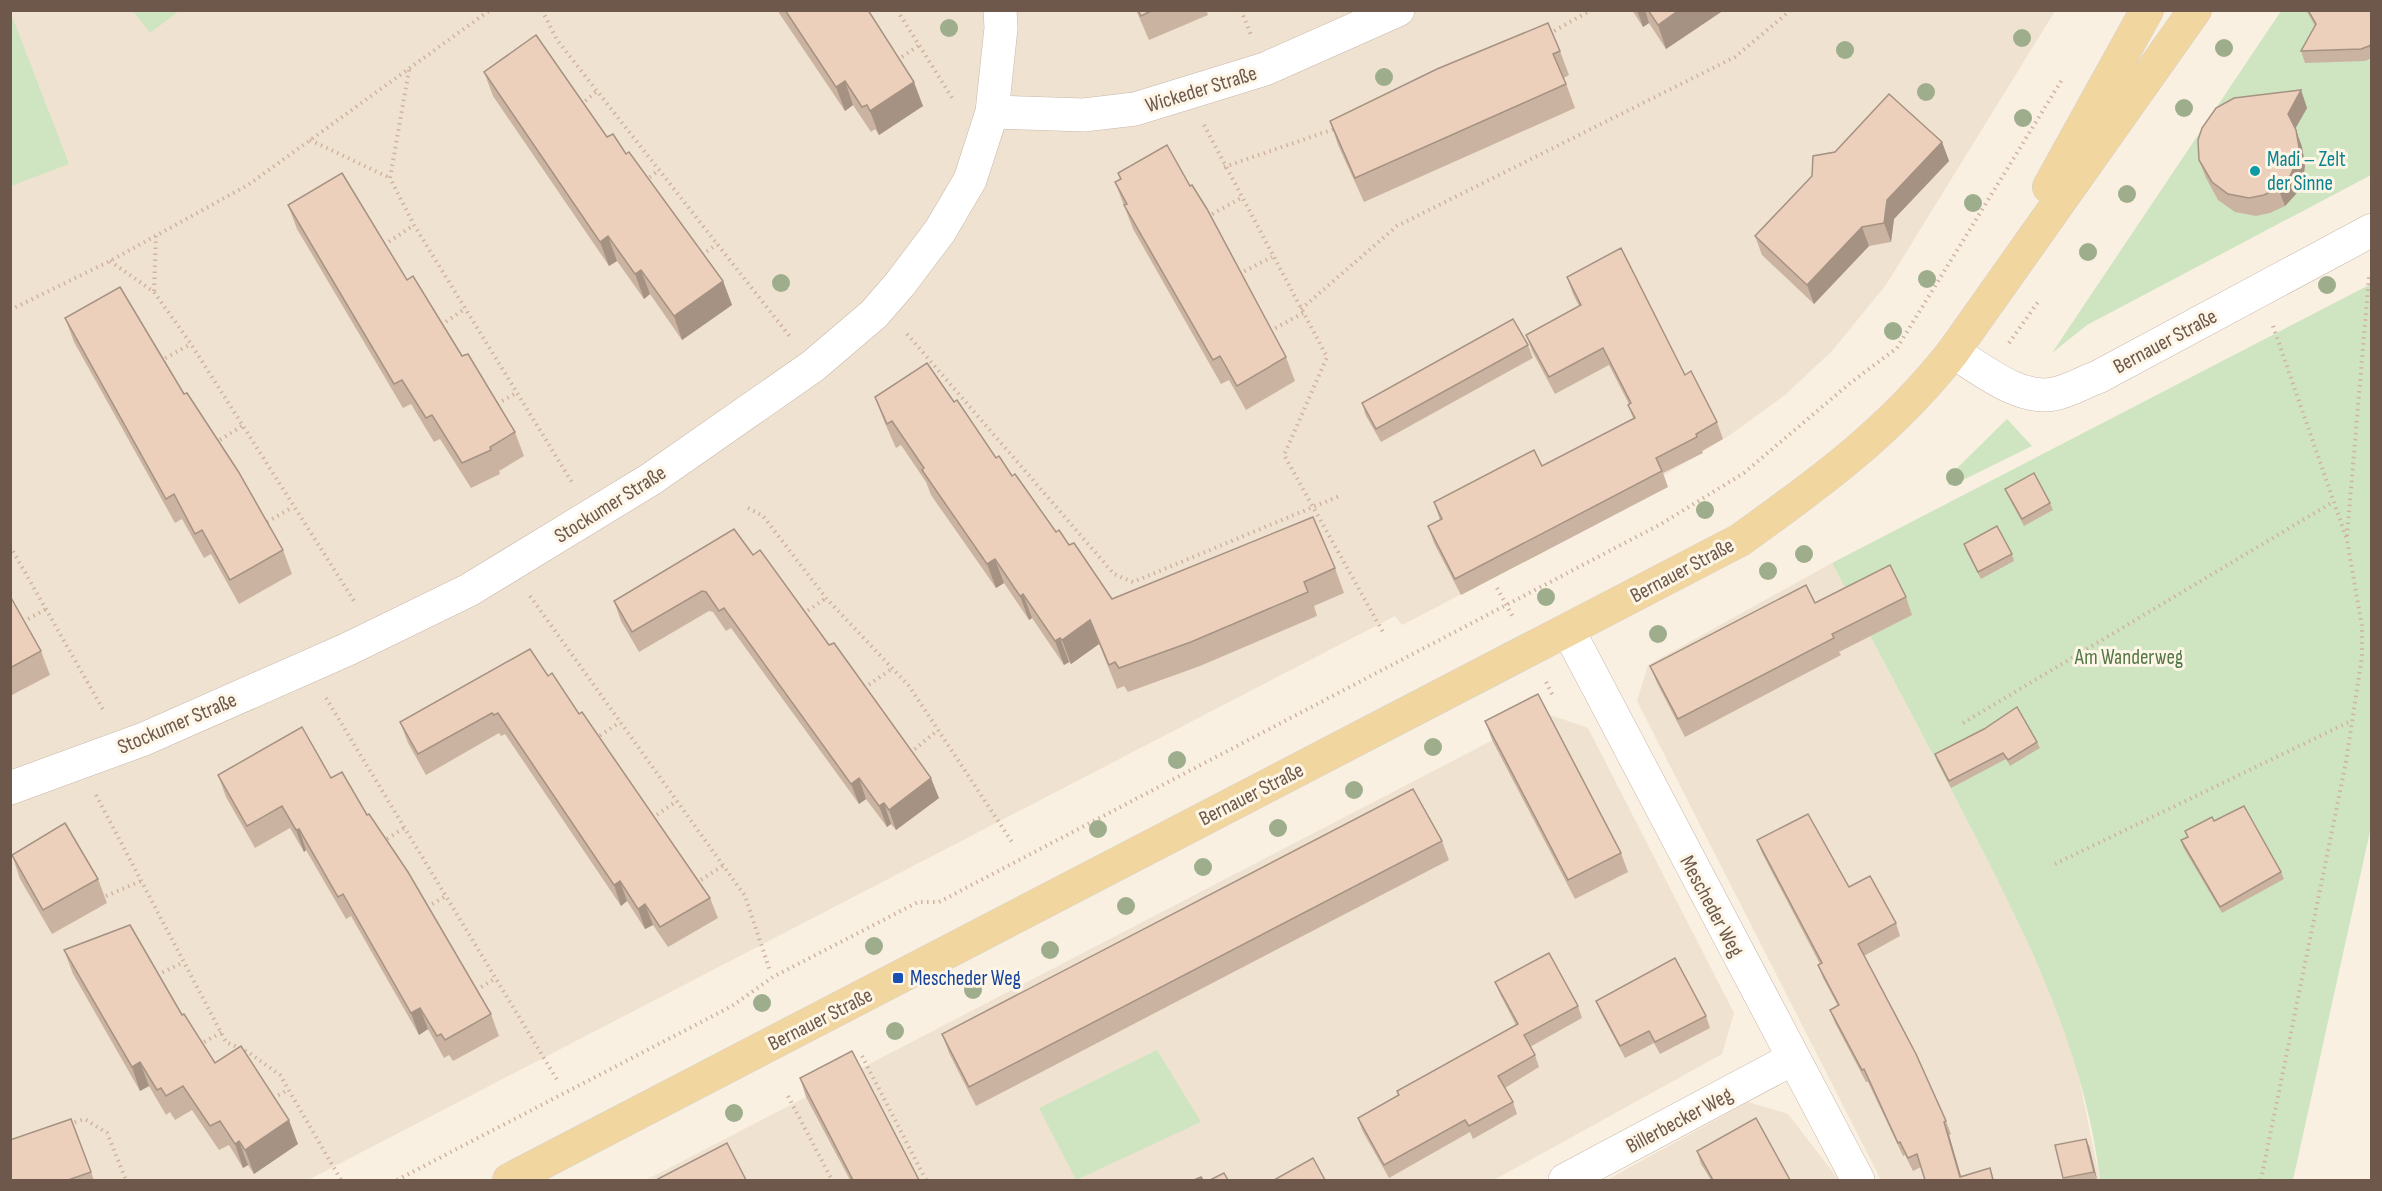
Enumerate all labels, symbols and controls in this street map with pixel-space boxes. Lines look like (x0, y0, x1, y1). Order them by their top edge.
street label: Wickeder Straße (1142, 61, 1260, 118)
place label: Madi – Zelt der Sinne (2267, 147, 2346, 196)
marker: Madi – Zelt der Sinne (2248, 164, 2262, 178)
street label: Bernauer Straße (2109, 304, 2221, 379)
street label: Stockumer Straße (550, 460, 671, 549)
street label: Bernauer Straße (1626, 533, 1738, 608)
park label: Am Wanderweg (2074, 645, 2183, 670)
street label: Stockumer Straße (114, 687, 240, 760)
street label: Bernauer Straße (1195, 757, 1308, 831)
street label: Mescheder Weg (1674, 851, 1749, 961)
place label: Mescheder Weg (910, 966, 1021, 991)
marker: Mescheder Weg (891, 971, 905, 985)
street label: Bernauer Straße (764, 982, 877, 1056)
street label: Billerbecker Weg (1622, 1082, 1737, 1159)

